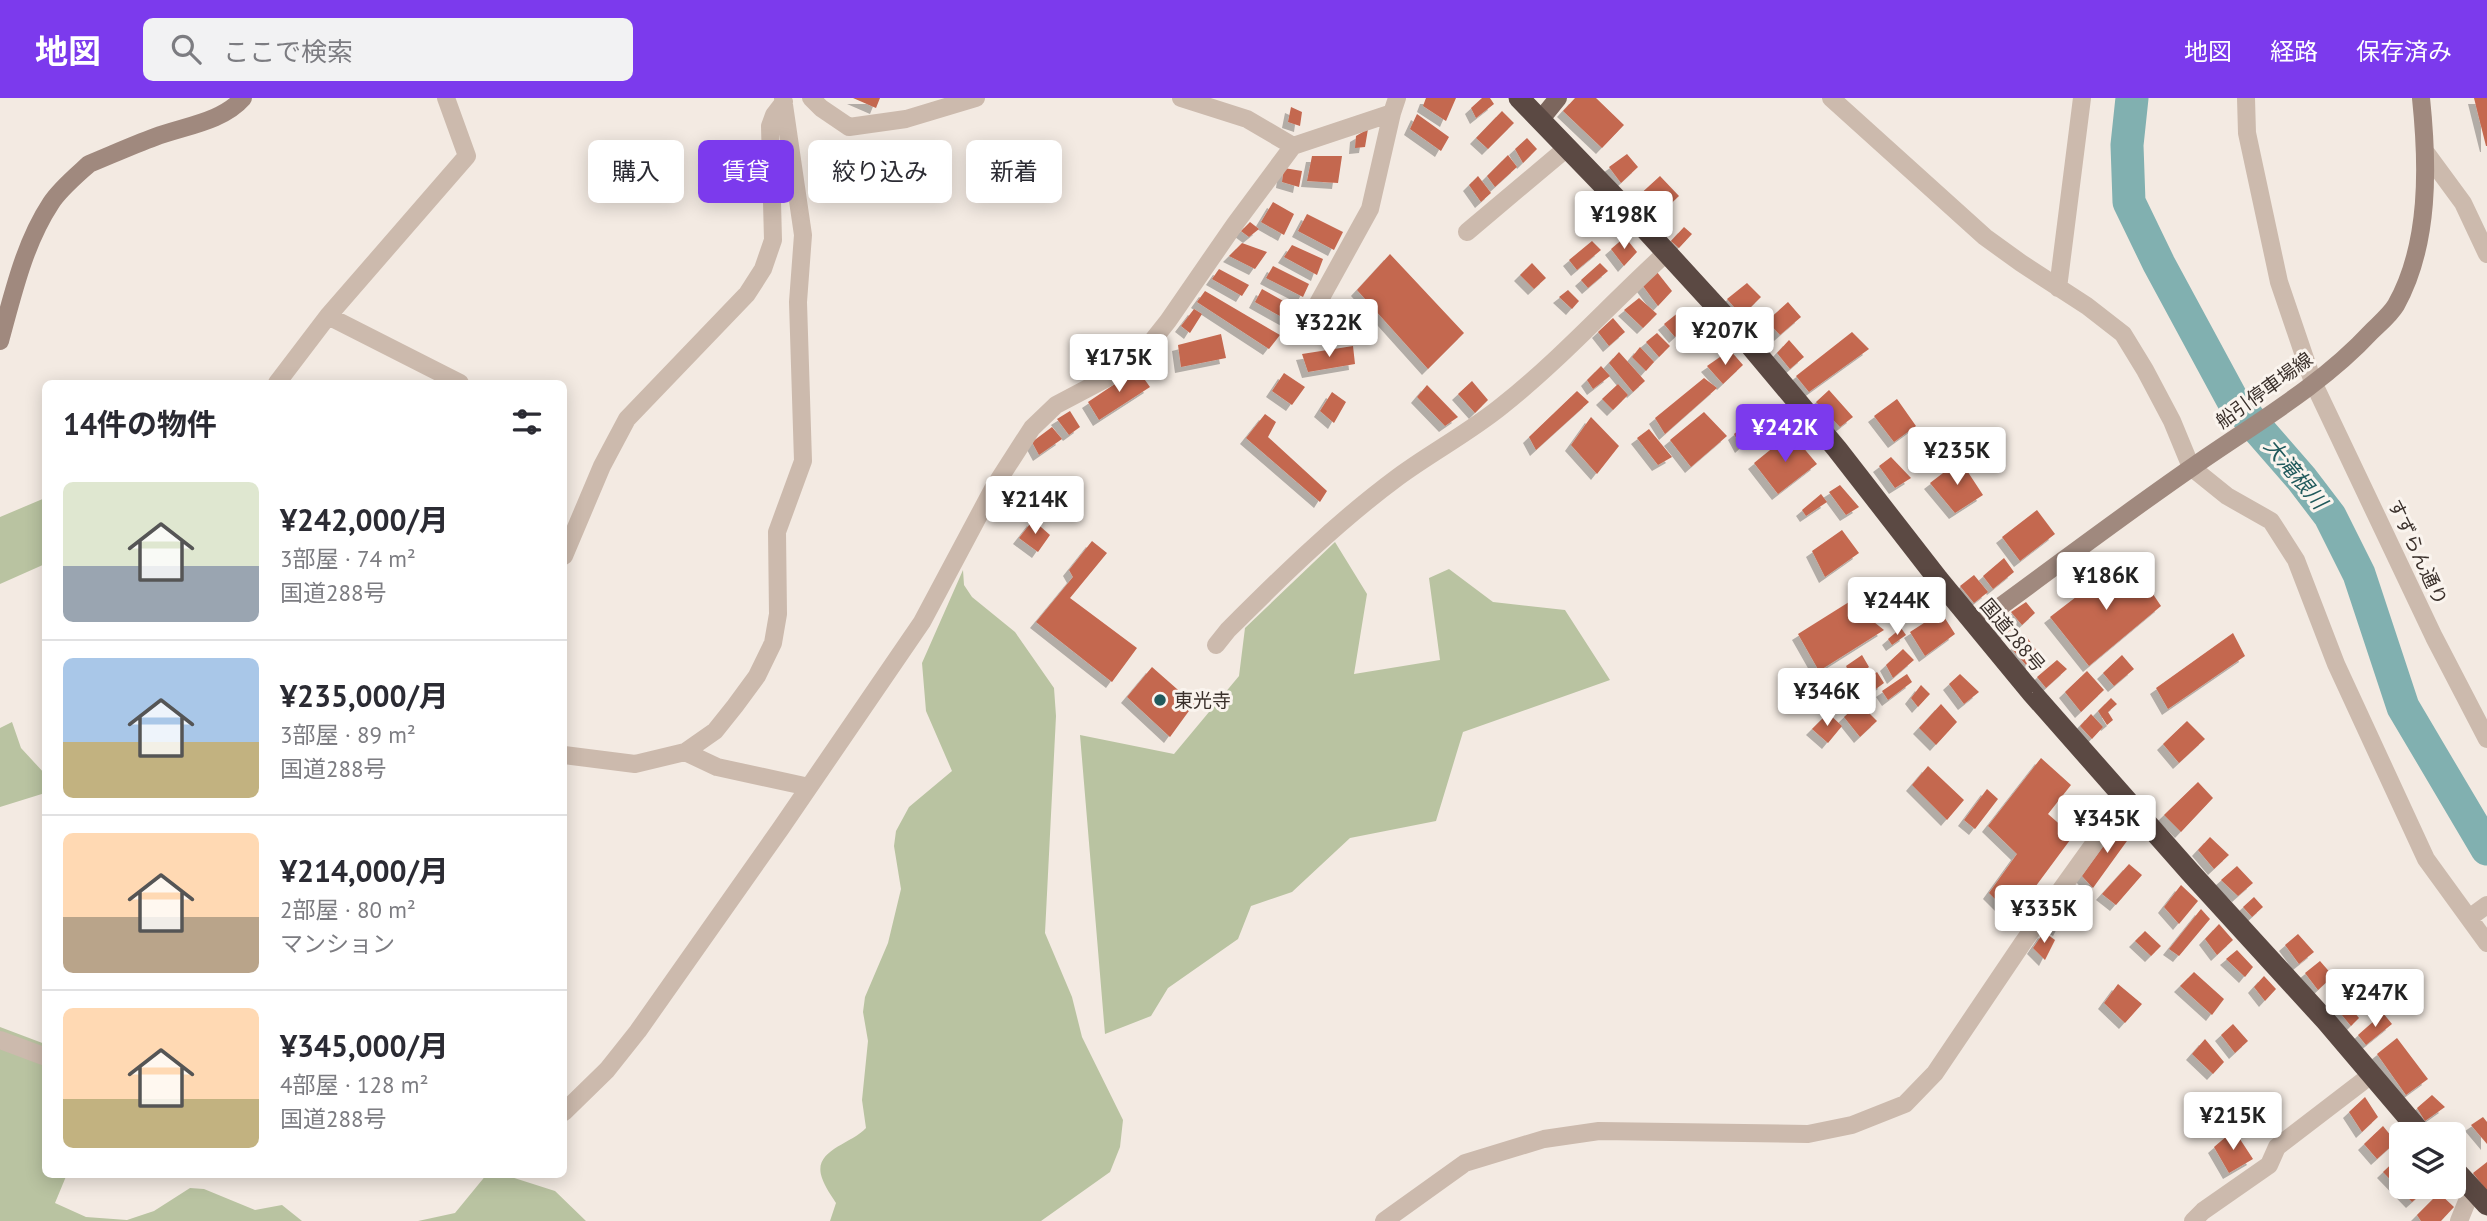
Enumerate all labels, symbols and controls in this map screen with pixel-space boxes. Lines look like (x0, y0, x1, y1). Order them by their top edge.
search box (143, 18, 633, 81)
text: 地図 (35, 29, 101, 72)
icon: search (167, 30, 205, 68)
text: ここで検索 (223, 35, 353, 68)
text: 地図 (2184, 36, 2232, 67)
text: 経路 (2270, 36, 2318, 67)
text: 保存済み (2356, 36, 2452, 67)
chip: 購入 (588, 140, 684, 203)
chip: 賃貸 (698, 140, 794, 203)
chip: 絞り込み (808, 140, 952, 203)
chip: 新着 (966, 140, 1062, 203)
pin: ¥198K (1575, 192, 1673, 251)
text: ¥198K (1591, 199, 1657, 228)
pin: ¥322K (1280, 300, 1378, 359)
text: ¥322K (1296, 307, 1362, 336)
pin: ¥207K (1676, 308, 1774, 367)
text: ¥207K (1692, 315, 1758, 344)
pin: ¥175K (1070, 334, 1168, 394)
text: ¥175K (1086, 342, 1152, 371)
street label: 船引停車場線 (2211, 347, 2317, 433)
icon: filters (508, 403, 546, 441)
text: 14件の物件 (63, 404, 217, 443)
pin: ¥242K (1736, 404, 1834, 464)
text: ¥242K (1752, 412, 1818, 441)
pin: ¥235K (1908, 428, 2006, 487)
water label: 大滝根川 (2258, 433, 2334, 516)
text: ¥235K (1924, 435, 1990, 464)
pin: ¥214K (986, 476, 1084, 536)
text: ¥214K (1002, 484, 1068, 513)
street label: すずらん通り (2383, 495, 2453, 609)
text: ¥242,000/月 (280, 500, 449, 539)
icon: home (119, 510, 203, 594)
text: 3部屋 · 74 m² (280, 544, 416, 573)
pin: ¥186K (2057, 552, 2155, 612)
text: ¥186K (2073, 560, 2139, 589)
text: 国道288号 (280, 578, 387, 607)
pin: ¥244K (1848, 578, 1946, 637)
text: ¥244K (1864, 585, 1930, 614)
street label: 国道288号 (1975, 594, 2051, 676)
pin: ¥346K (1778, 668, 1876, 728)
text: ¥235,000/月 (280, 676, 449, 715)
text: ¥346K (1794, 676, 1860, 705)
icon: home (119, 686, 203, 770)
place label: 東光寺 (1174, 688, 1231, 712)
marker: 東光寺 (1152, 692, 1168, 708)
text: 3部屋 · 89 m² (280, 720, 416, 749)
text: 国道288号 (280, 754, 387, 783)
pin: ¥345K (2058, 796, 2156, 855)
text: ¥345K (2074, 803, 2140, 832)
text: ¥214,000/月 (280, 851, 449, 890)
icon: home (119, 861, 203, 945)
pin: ¥335K (1995, 886, 2093, 945)
text: ¥335K (2011, 893, 2077, 922)
text: 2部屋 · 80 m² (280, 895, 416, 924)
text: マンション (280, 929, 395, 958)
pin: ¥247K (2326, 970, 2424, 1029)
text: ¥247K (2342, 977, 2408, 1006)
text: ¥345,000/月 (280, 1026, 449, 1065)
icon: home (119, 1036, 203, 1120)
text: 4部屋 · 128 m² (280, 1070, 428, 1099)
pin: ¥215K (2184, 1093, 2282, 1152)
text: ¥215K (2200, 1100, 2266, 1129)
text: 国道288号 (280, 1104, 387, 1133)
map controls (2389, 1122, 2466, 1199)
button: layers (2389, 1122, 2466, 1199)

